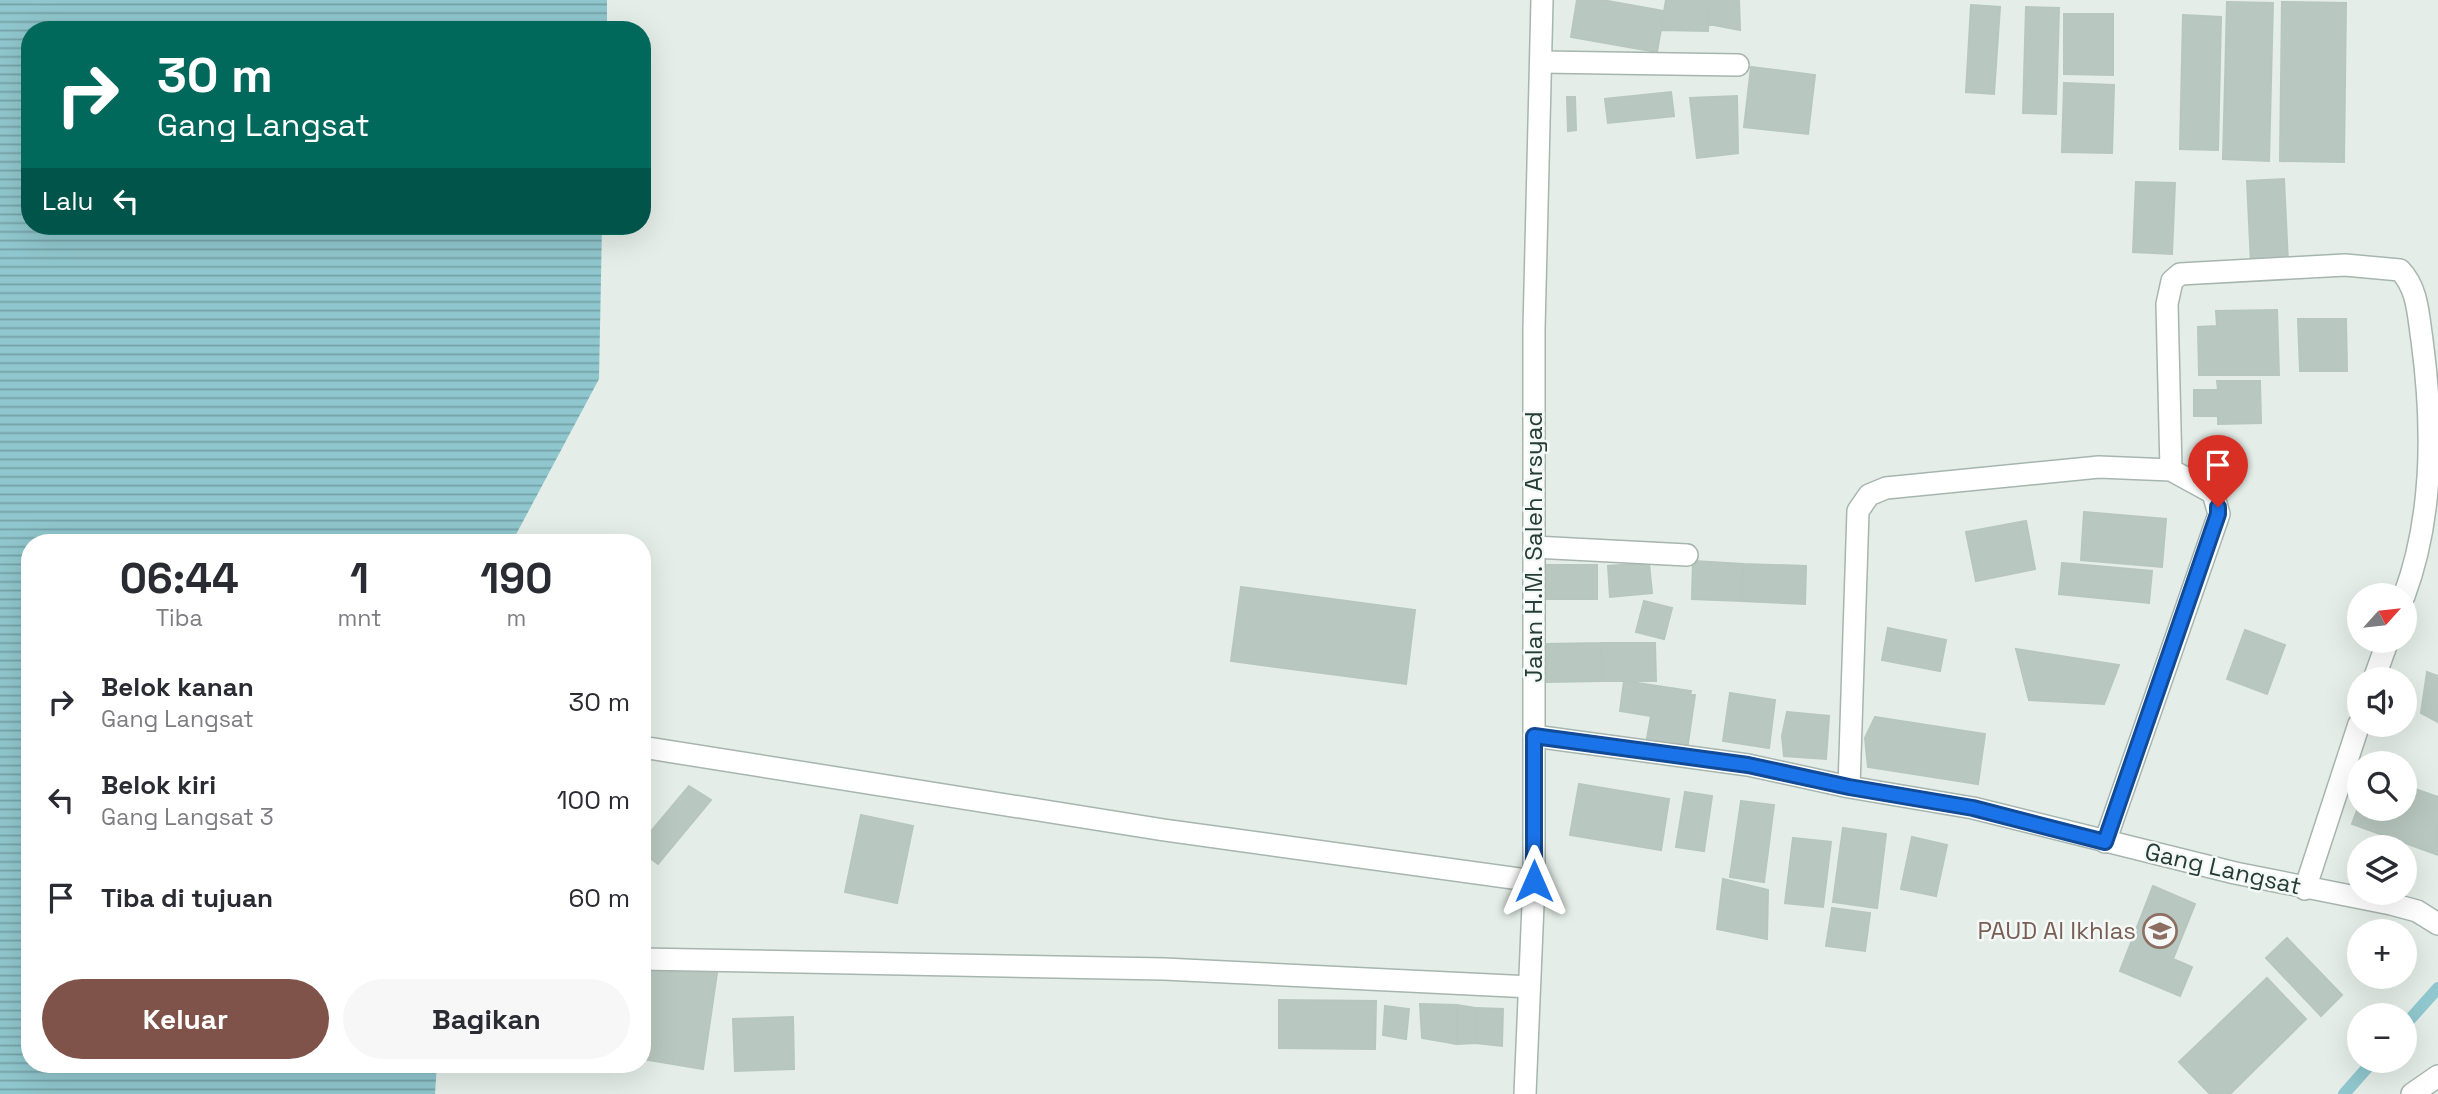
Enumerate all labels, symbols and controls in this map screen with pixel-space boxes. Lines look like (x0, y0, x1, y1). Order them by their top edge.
text: 30 m (157, 44, 273, 106)
icon: right (42, 49, 133, 140)
text: Gang Langsat (157, 105, 370, 145)
icon: left (107, 182, 145, 220)
text: Lalu (42, 184, 93, 218)
street label: Jalan H.M. Saleh Arsyad (1518, 411, 1549, 683)
pin (2188, 435, 2248, 507)
icon: arrive (2199, 446, 2237, 484)
text: 06:44 (120, 552, 239, 605)
text: 1 (350, 552, 369, 605)
text: 190 (480, 552, 552, 605)
north arrow (2347, 583, 2417, 653)
map controls (2347, 583, 2417, 1073)
text: Tiba (156, 603, 203, 633)
text: mnt (337, 603, 382, 633)
text: m (506, 603, 526, 633)
button: sound (2347, 667, 2417, 737)
text: Belok kanan (101, 670, 254, 704)
icon: right (42, 683, 80, 721)
text: 30 m (569, 685, 630, 719)
text: Gang Langsat (101, 704, 254, 734)
button: search (2347, 751, 2417, 821)
text: Belok kiri (101, 768, 216, 802)
icon: left (42, 781, 80, 819)
text: 100 m (557, 783, 630, 817)
text: Gang Langsat 3 (101, 802, 274, 832)
street label: Gang Langsat (2142, 835, 2304, 902)
button: layers (2347, 835, 2417, 905)
position arrow (1497, 844, 1571, 918)
icon: arrive (42, 879, 80, 917)
text: Tiba di tujuan (101, 881, 273, 915)
text: 60 m (568, 881, 630, 915)
school or university icon: PAUD Al Ikhlas (2141, 912, 2179, 950)
place label: PAUD Al Ikhlas (1978, 915, 2136, 946)
button: + (2347, 919, 2417, 989)
button: Keluar (42, 979, 329, 1059)
button: Bagikan (343, 979, 630, 1059)
button: − (2347, 1003, 2417, 1073)

